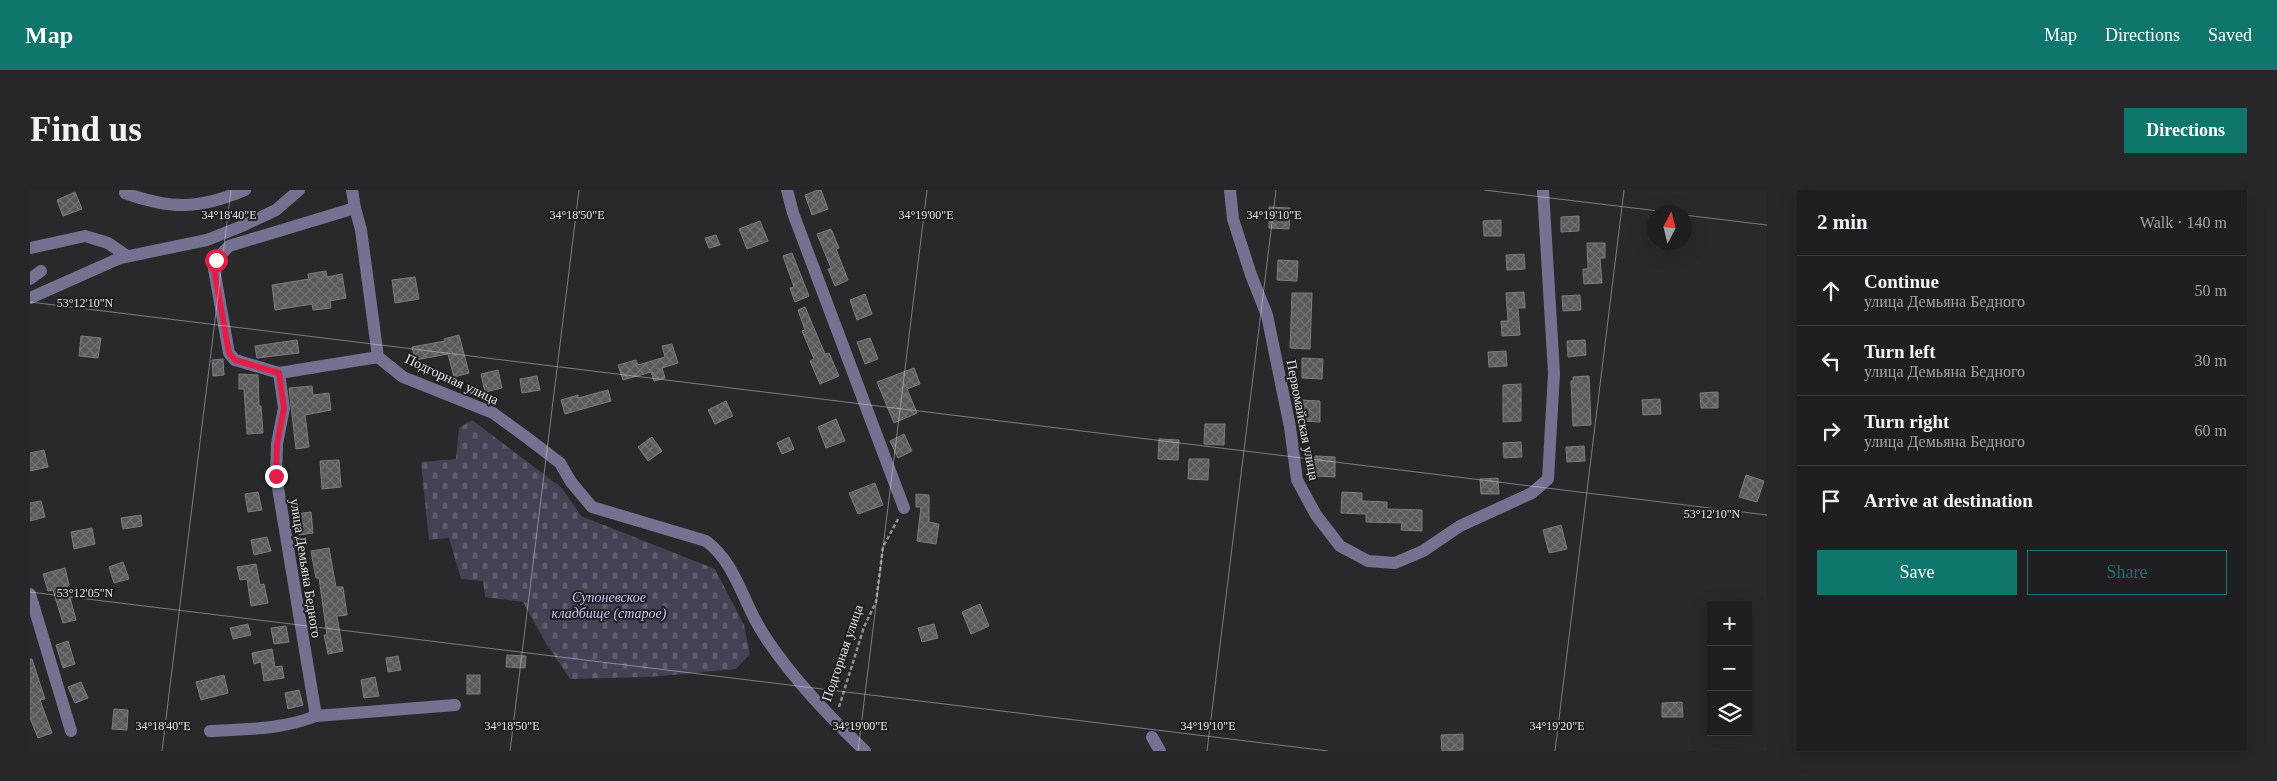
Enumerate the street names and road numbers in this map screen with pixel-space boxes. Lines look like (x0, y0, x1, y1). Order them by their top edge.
street label: Подгорная улица (403, 351, 502, 408)
street label: Первомайская улица (1283, 359, 1322, 482)
street label: улица Демьяна Бедного (287, 497, 324, 639)
street label: Подгорная улица (819, 602, 866, 704)

